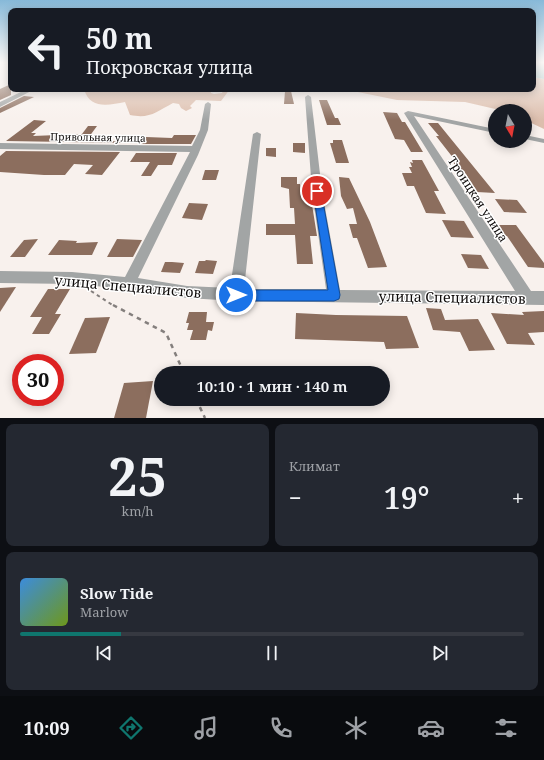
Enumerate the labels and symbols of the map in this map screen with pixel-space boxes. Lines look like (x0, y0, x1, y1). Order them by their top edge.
north arrow (488, 104, 532, 148)
street label: Привольная улица (50, 129, 146, 145)
street label: Троицкая улица (444, 153, 512, 245)
pin (300, 174, 334, 208)
street label: улица Специалистов (54, 270, 202, 302)
position arrow (215, 274, 257, 316)
street label: улица Специалистов (378, 286, 526, 308)
speed limit sign: 30 (12, 354, 64, 406)

